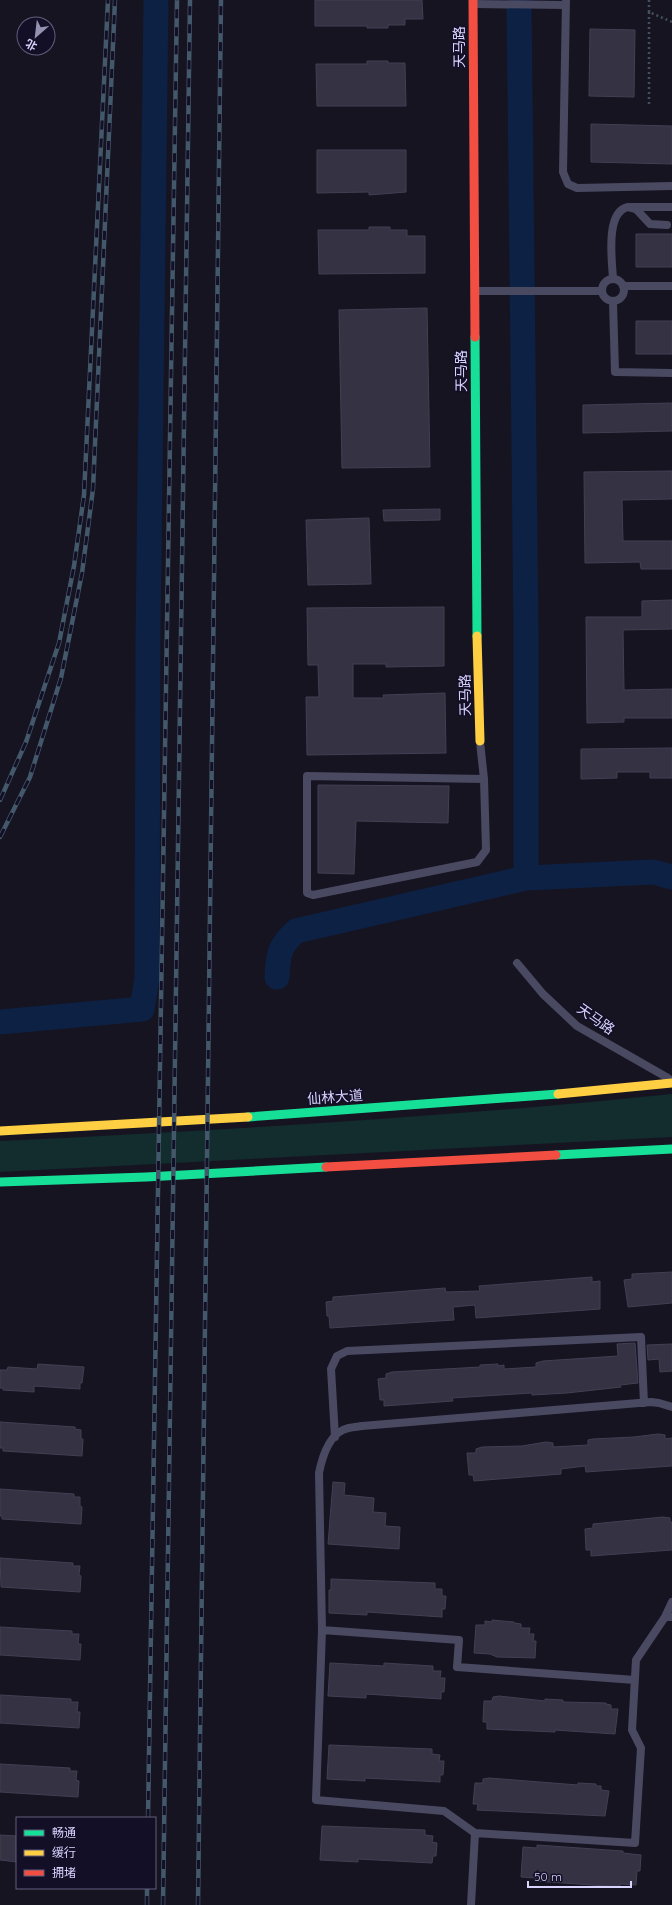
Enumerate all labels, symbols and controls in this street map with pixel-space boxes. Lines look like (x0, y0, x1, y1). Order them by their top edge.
north arrow (16, 16, 56, 56)
street label: 天马路 (450, 26, 468, 68)
text: 北 (23, 36, 39, 54)
street label: 天马路 (452, 350, 470, 392)
street label: 天马路 (456, 674, 474, 716)
street label: 天马路 (574, 1000, 618, 1038)
street label: 仙林大道 (306, 1086, 364, 1108)
legend (16, 1817, 156, 1889)
text: 畅通 (52, 1825, 76, 1840)
text: 缓行 (52, 1845, 76, 1860)
scale bar (528, 1863, 631, 1889)
text: 拥堵 (52, 1865, 76, 1880)
text: 50 m (534, 1869, 562, 1884)

